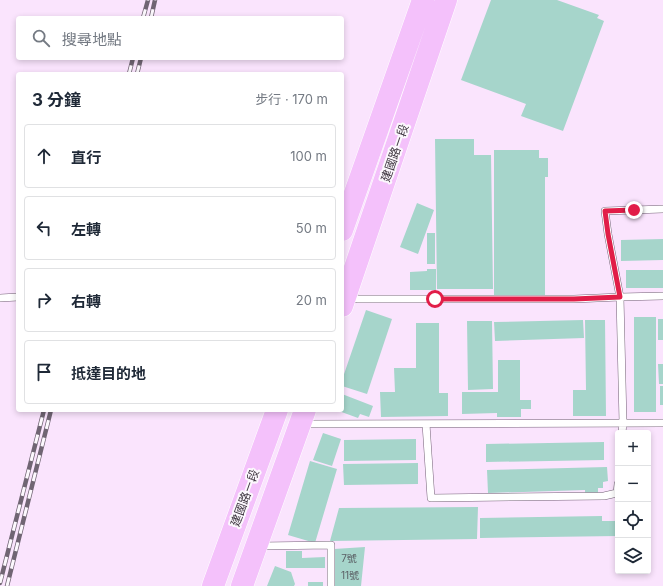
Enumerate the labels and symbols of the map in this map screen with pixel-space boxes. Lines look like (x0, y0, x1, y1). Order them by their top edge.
street label: 建國路ㄧ段 (378, 122, 411, 184)
route end (625, 201, 643, 219)
route start (426, 290, 444, 308)
street label: 建國路ㄧ段 (227, 467, 262, 529)
house number: 7號 (341, 552, 357, 564)
house number: 11號 (341, 569, 359, 581)

